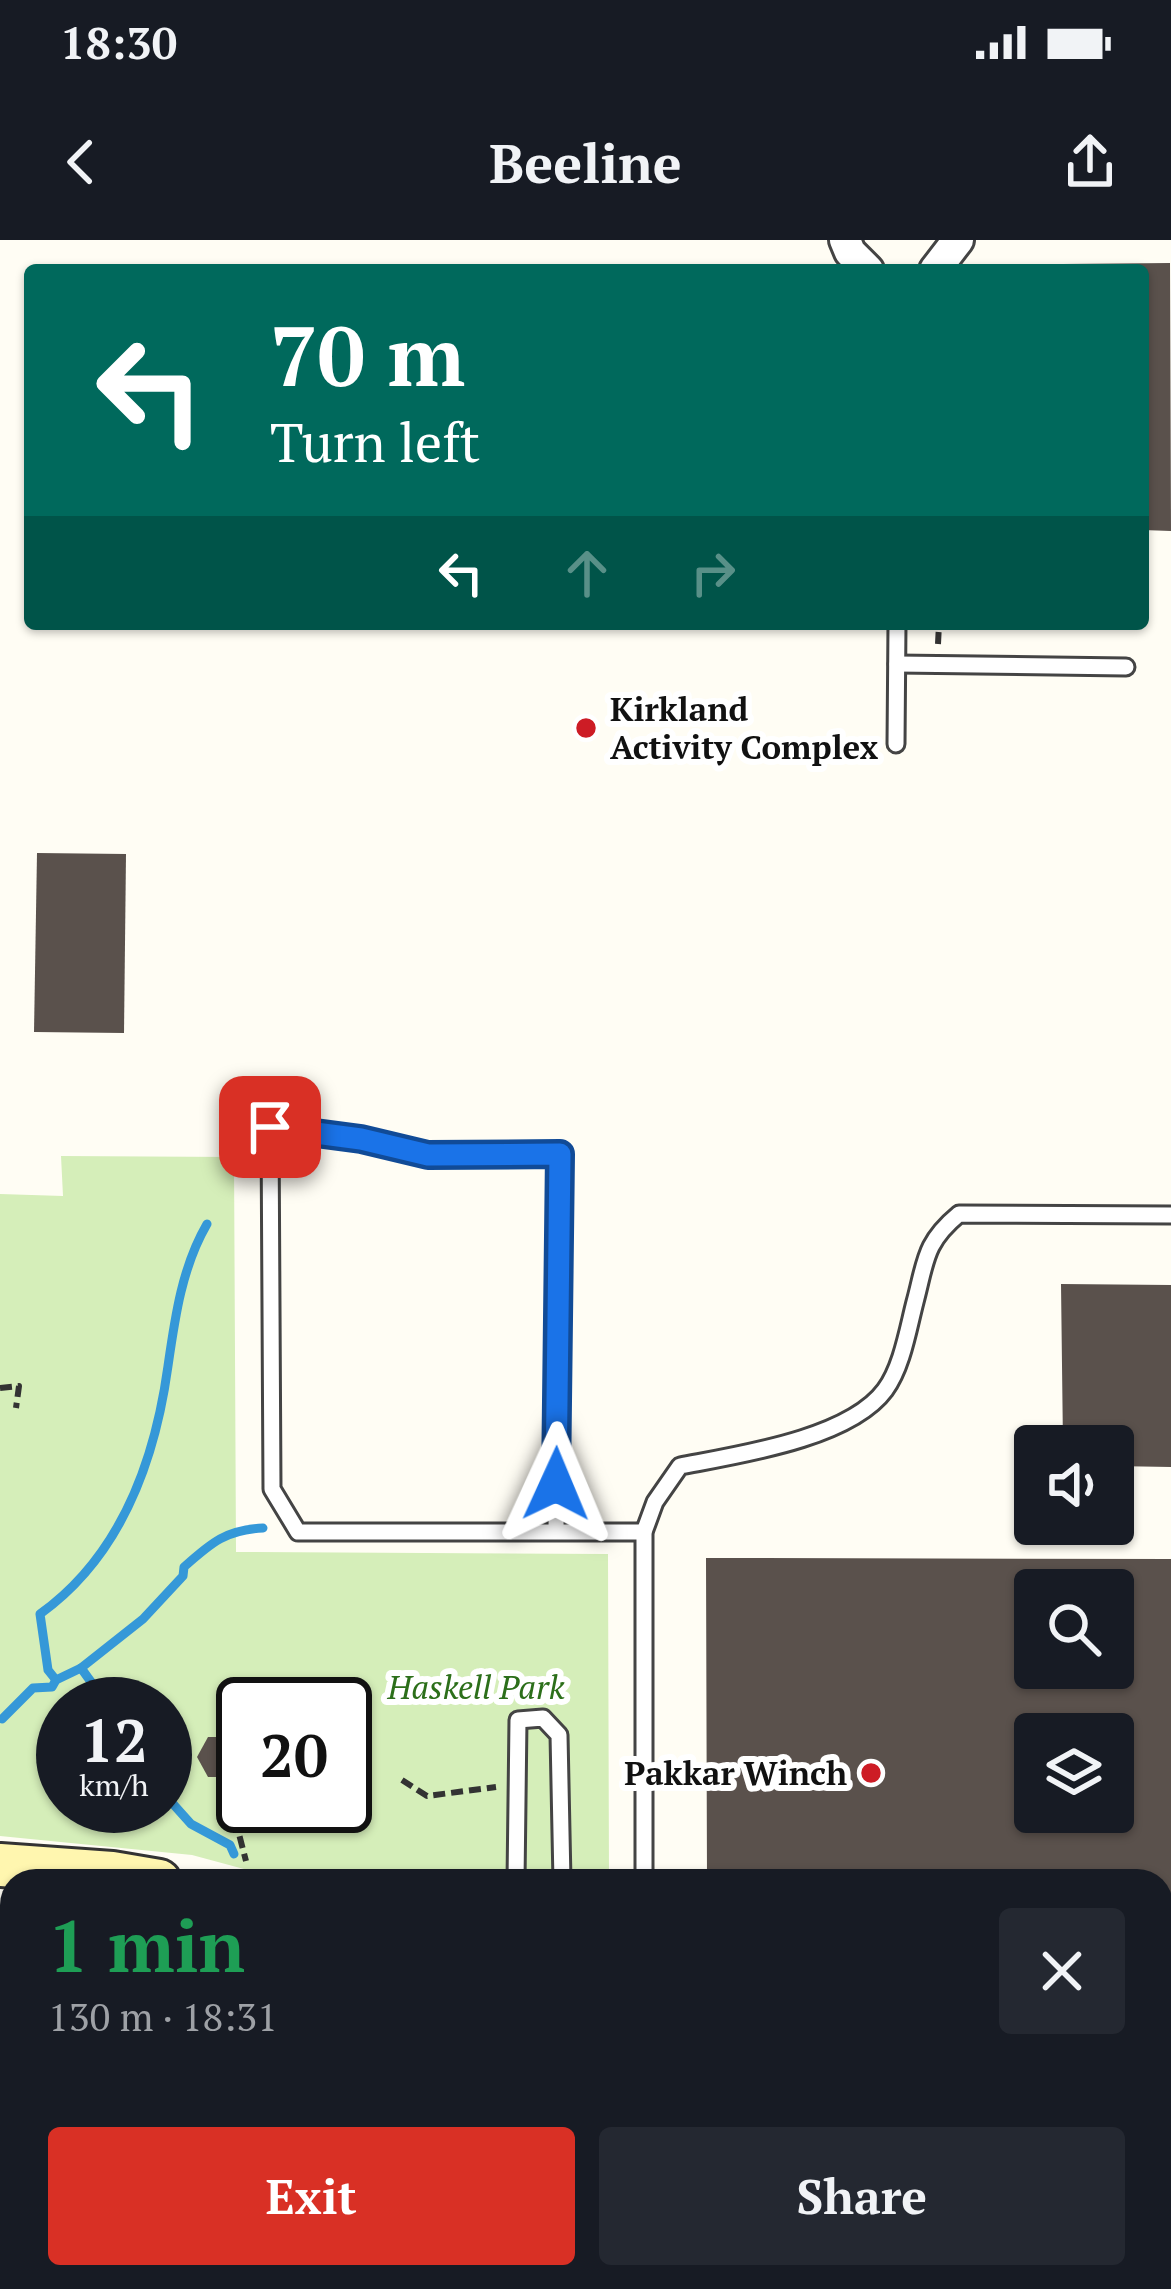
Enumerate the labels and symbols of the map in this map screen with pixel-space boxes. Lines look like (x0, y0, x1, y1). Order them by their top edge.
place label: Kirkland Activity Complex (610, 687, 879, 768)
marker: Kirkland Activity Complex (573, 715, 599, 741)
pin (219, 1076, 321, 1178)
position arrow (493, 1421, 619, 1547)
park label: Haskell Park (386, 1665, 565, 1708)
speed limit sign: 20 (216, 1677, 372, 1833)
place label: Pakkar Winch (624, 1751, 847, 1794)
marker: Pakkar Winch (858, 1760, 884, 1786)

